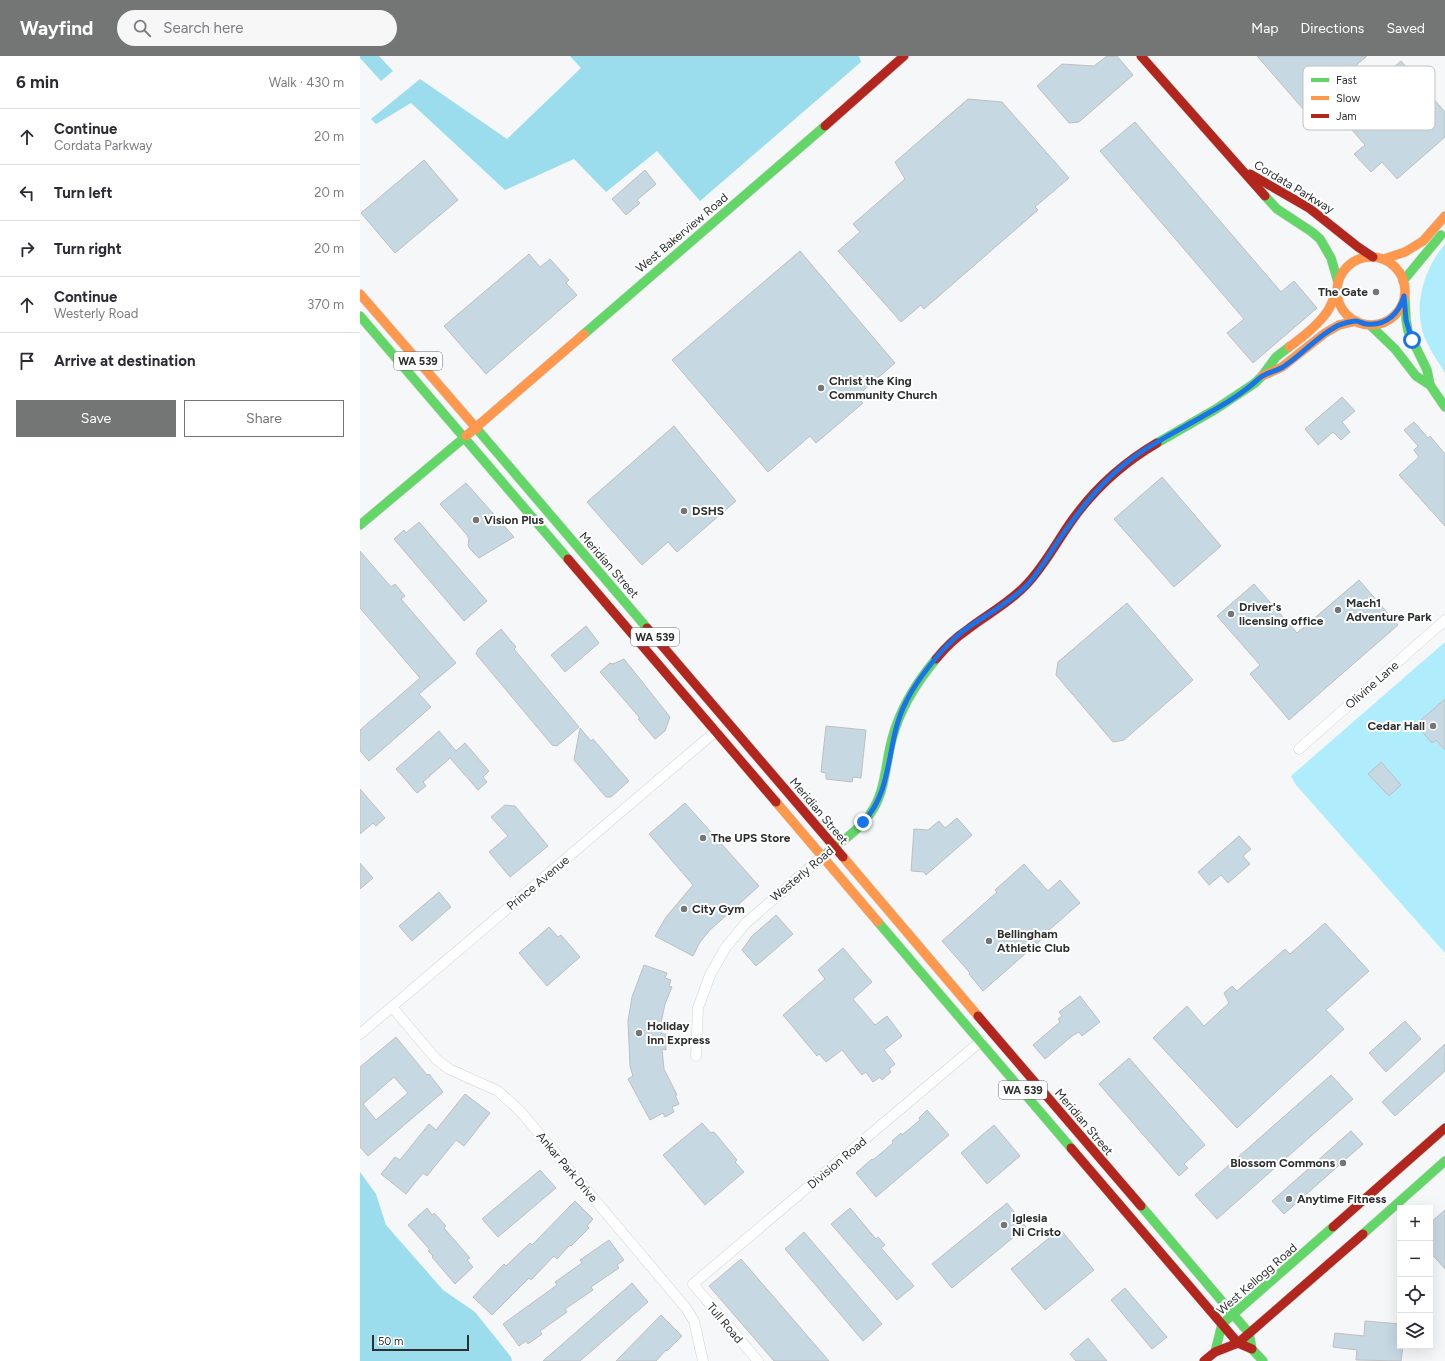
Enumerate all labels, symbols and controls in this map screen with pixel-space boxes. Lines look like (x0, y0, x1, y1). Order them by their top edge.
search box (117, 10, 397, 46)
text: Wayfind (20, 17, 93, 40)
icon: search (131, 17, 153, 39)
text: Search here (163, 19, 243, 37)
text: Map (1251, 20, 1279, 37)
text: Directions (1301, 20, 1364, 37)
text: Saved (1386, 20, 1425, 37)
legend (1303, 66, 1435, 130)
text: 6 min (16, 72, 59, 92)
text: Fast (1336, 74, 1357, 87)
text: Walk · 430 m (269, 75, 344, 90)
text: Slow (1336, 92, 1360, 105)
text: Jam (1336, 110, 1357, 123)
text: Continue (54, 120, 117, 138)
icon: ahead (16, 126, 38, 148)
text: 20 m (314, 129, 344, 144)
text: Cordata Parkway (54, 138, 152, 153)
street label: Cordata Parkway (1251, 158, 1337, 217)
icon: left (16, 182, 38, 204)
text: Turn left (54, 184, 112, 202)
text: 20 m (314, 185, 344, 200)
street label: West Bakerview Road (633, 190, 731, 276)
icon: right (16, 238, 38, 260)
text: Turn right (54, 240, 122, 258)
text: 20 m (314, 241, 344, 256)
place label: The Gate (1318, 285, 1368, 299)
marker: The Gate (1371, 287, 1381, 297)
text: Continue (54, 288, 117, 306)
icon: ahead (16, 294, 38, 316)
text: 370 m (307, 297, 344, 312)
text: Westerly Road (54, 306, 138, 321)
route start (1403, 331, 1421, 349)
icon: arrive (16, 350, 38, 372)
text: Arrive at destination (54, 352, 195, 370)
road number: WA 539 (394, 352, 442, 370)
place label: Christ the King Community Church (829, 374, 937, 402)
marker: Christ the King Community Church (816, 383, 826, 393)
button: Save (16, 400, 176, 437)
button: Share (184, 400, 344, 437)
place label: DSHS (692, 504, 724, 518)
marker: DSHS (679, 506, 689, 516)
place label: Vision Plus (484, 513, 544, 527)
marker: Vision Plus (471, 515, 481, 525)
street label: Meridian Street (577, 529, 642, 601)
place label: Mach1 Adventure Park (1346, 596, 1432, 624)
place label: Driver's licensing office (1239, 600, 1324, 628)
marker: Mach1 Adventure Park (1333, 605, 1343, 615)
marker: Driver's licensing office (1226, 609, 1236, 619)
road number: WA 539 (631, 628, 679, 646)
street label: Olivine Lane (1343, 658, 1402, 712)
place label: Cedar Hall (1367, 719, 1425, 733)
marker: Cedar Hall (1428, 721, 1438, 731)
street label: Meridian Street (787, 775, 851, 848)
route end (854, 813, 872, 831)
place label: The UPS Store (711, 831, 791, 845)
marker: The UPS Store (698, 833, 708, 843)
street label: Westerly Road (768, 844, 836, 904)
street label: Prince Avenue (504, 853, 572, 913)
place label: City Gym (692, 902, 745, 916)
marker: City Gym (679, 904, 689, 914)
place label: Bellingham Athletic Club (997, 927, 1070, 955)
marker: Bellingham Athletic Club (984, 936, 994, 946)
place label: Holiday Inn Express (647, 1019, 710, 1047)
marker: Holiday Inn Express (634, 1028, 644, 1038)
road number: WA 539 (999, 1081, 1047, 1099)
street label: Meridian Street (1052, 1086, 1116, 1159)
street label: Ankar Park Drive (534, 1129, 601, 1205)
street label: Division Road (805, 1134, 869, 1192)
place label: Blossom Commons (1230, 1156, 1335, 1170)
marker: Blossom Commons (1338, 1158, 1348, 1168)
place label: Anytime Fitness (1297, 1192, 1387, 1206)
marker: Anytime Fitness (1284, 1194, 1294, 1204)
map controls (1397, 1205, 1433, 1349)
button: + (1397, 1205, 1433, 1241)
place label: Iglesia Ni Cristo (1012, 1211, 1061, 1239)
marker: Iglesia Ni Cristo (999, 1220, 1009, 1230)
street label: West Kellogg Road (1214, 1240, 1300, 1318)
button: − (1397, 1241, 1433, 1277)
button: locate (1397, 1277, 1433, 1313)
street label: Tull Road (704, 1300, 746, 1346)
button: layers (1397, 1313, 1433, 1349)
scale bar (372, 1333, 469, 1352)
text: 50 m (378, 1335, 403, 1348)

